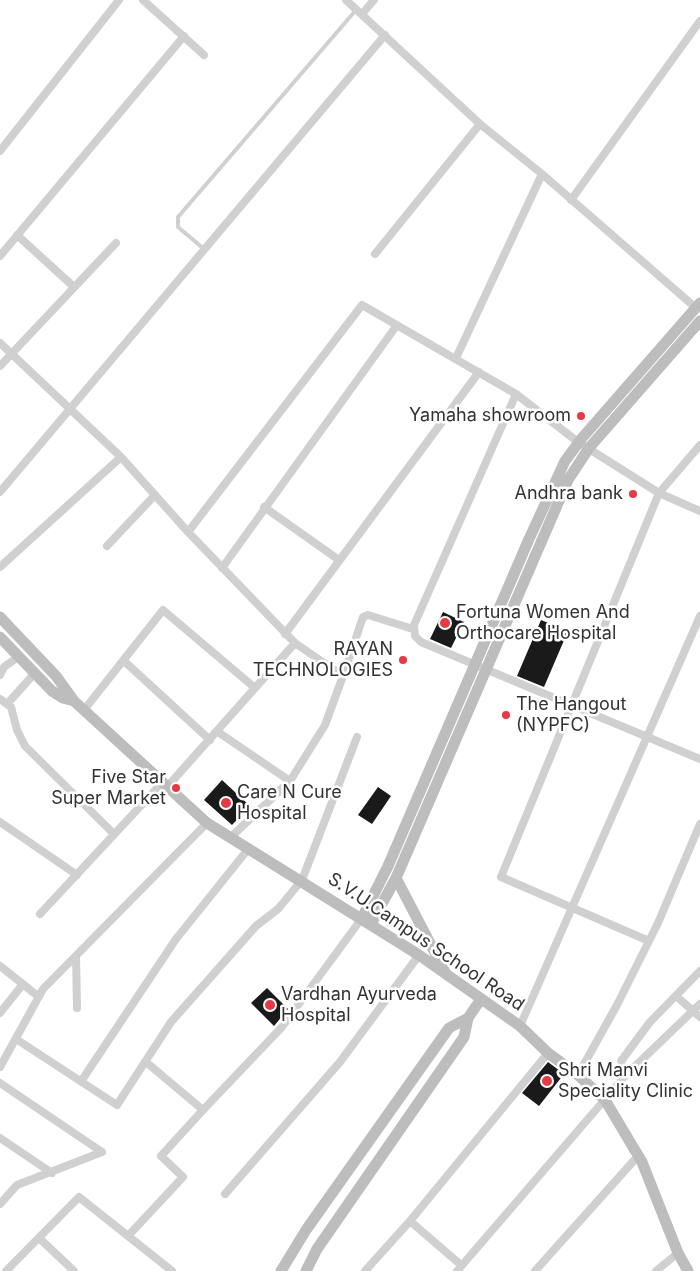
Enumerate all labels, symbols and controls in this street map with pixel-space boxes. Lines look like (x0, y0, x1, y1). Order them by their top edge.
place label: Yamaha showroom (409, 405, 571, 427)
marker: Yamaha showroom (575, 410, 587, 422)
place label: Andhra bank (515, 483, 623, 505)
marker: Andhra bank (627, 488, 639, 500)
place label: Fortuna Women And Orthocare Hospital (456, 602, 630, 644)
marker: Fortuna Women And Orthocare Hospital (438, 616, 452, 630)
place label: RAYAN TECHNOLOGIES (253, 639, 393, 682)
marker: RAYAN TECHNOLOGIES (397, 654, 409, 666)
place label: The Hangout (NYPFC) (516, 694, 626, 736)
marker: The Hangout (NYPFC) (500, 709, 512, 721)
place label: Five Star Super Market (51, 767, 166, 810)
marker: Five Star Super Market (170, 782, 182, 794)
place label: Care N Cure Hospital (237, 782, 342, 824)
marker: Care N Cure Hospital (219, 796, 233, 810)
street label: S.V.U.Campus School Road (324, 868, 528, 1016)
place label: Vardhan Ayurveda Hospital (281, 984, 437, 1026)
marker: Vardhan Ayurveda Hospital (263, 998, 277, 1012)
place label: Shri Manvi Speciality Clinic (558, 1060, 693, 1102)
marker: Shri Manvi Speciality Clinic (540, 1074, 554, 1088)

